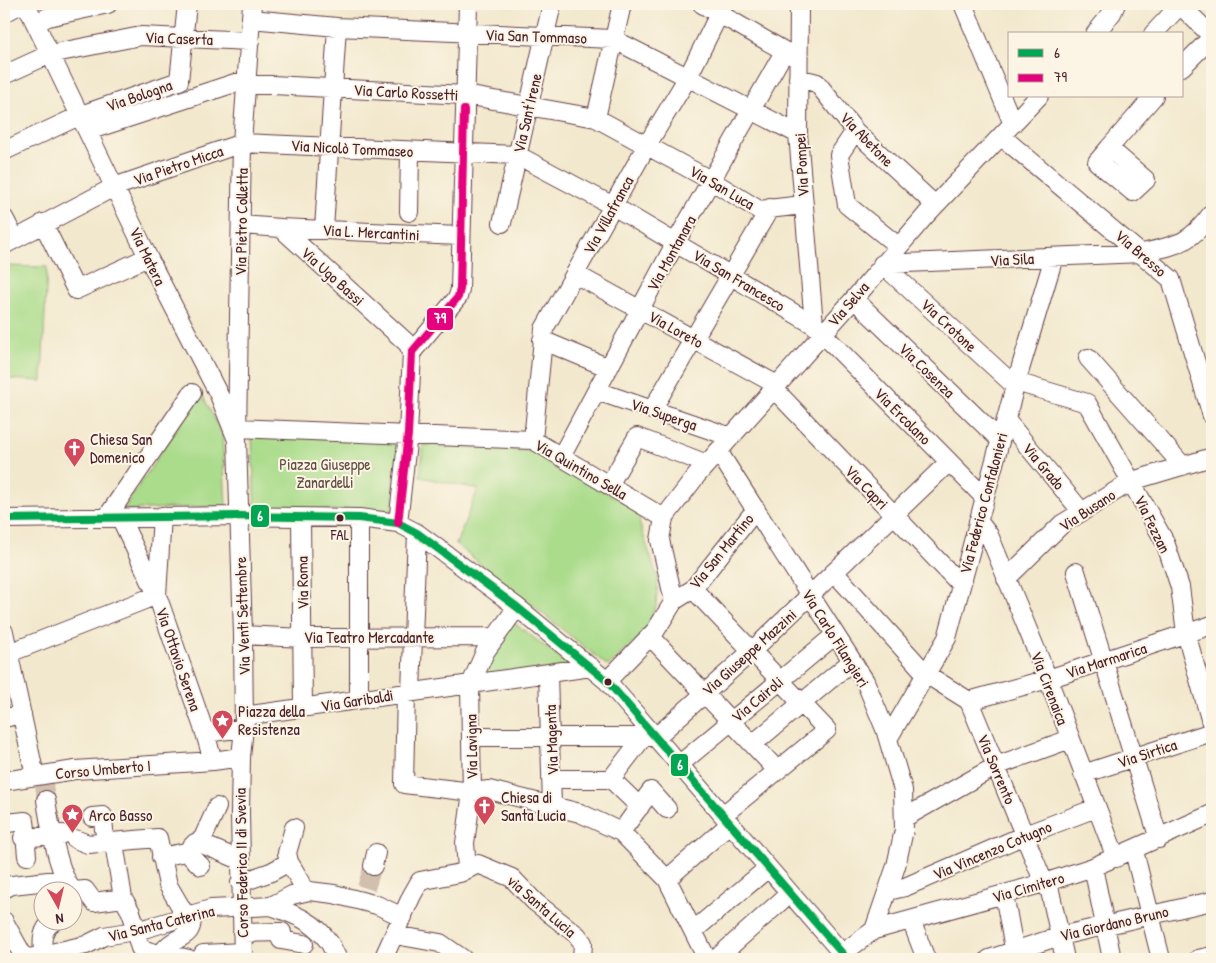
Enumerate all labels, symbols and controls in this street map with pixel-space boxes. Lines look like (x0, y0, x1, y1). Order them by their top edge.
street label: Via San Tommaso (485, 23, 588, 49)
street label: Via Caserta (145, 26, 213, 50)
legend (1008, 32, 1184, 98)
text: 6 (1054, 42, 1060, 63)
text: 79 (1054, 66, 1067, 87)
street label: Via Sant'Irene (507, 70, 547, 155)
street label: Via Bologna (103, 73, 175, 117)
street label: Via Carlo Rossetti (353, 78, 459, 106)
street label: Via Abetone (835, 107, 899, 172)
street label: Via Pompei (788, 132, 814, 198)
street label: Via Nicolò Tommaseo (290, 134, 414, 162)
street label: Via Pietro Micca (130, 139, 226, 191)
street label: Via San Luca (685, 160, 759, 214)
street label: Via Pietro Colletta (229, 168, 253, 276)
street label: Via Villafranca (577, 172, 639, 258)
street label: Via Montanara (641, 211, 701, 295)
street label: Via L. Mercantini (322, 218, 420, 246)
street label: Via Matera (124, 223, 172, 289)
street label: Via Bresso (1110, 224, 1172, 282)
street label: Via Ugo Bassi (296, 241, 370, 311)
street label: Via San Francesco (689, 244, 790, 317)
street label: Via Sila (989, 247, 1035, 271)
street label: Via Selva (822, 277, 874, 331)
street label: Via Crotone (916, 293, 982, 357)
street label: Via Loreto (645, 305, 708, 353)
line badge: 79 (426, 307, 454, 331)
text: 79 (433, 308, 447, 327)
street label: Via Cosenza (894, 338, 960, 402)
street label: Via Ercolano (870, 383, 937, 450)
street label: Via Superga (628, 392, 700, 436)
place label: Chiesa San Domenico (90, 428, 152, 468)
street label: Via Federico Confalonieri (954, 430, 1012, 576)
street label: Via Quintino Sella (531, 434, 631, 504)
church icon: Chiesa San Domenico (62, 436, 86, 467)
street label: Via Grado (1018, 438, 1071, 495)
park label: Piazza Giuseppe Zanardelli (279, 453, 371, 493)
street label: Via Capri (840, 460, 894, 514)
street label: Via Busano (1055, 483, 1120, 536)
street label: Via Fezzan (1129, 491, 1177, 557)
line badge: 6 (250, 504, 270, 528)
text: 6 (257, 506, 263, 525)
street label: Via San Martino (684, 508, 759, 594)
marker: FAL (335, 513, 345, 523)
place label: FAL (330, 524, 350, 545)
street label: Via Venti Settembre (229, 556, 255, 676)
street label: Via Roma (291, 556, 313, 610)
street label: Via Carlo Filangieri (797, 585, 875, 691)
street label: Via Ottavio Serena (151, 604, 207, 714)
street label: Via Giuseppe Mazzini (697, 604, 801, 700)
street label: Via Teatro Mercadante (304, 626, 435, 648)
street label: Via Marmarica (1063, 637, 1149, 683)
street label: Via Cirenaica (1026, 648, 1074, 728)
street label: Via Cairoli (726, 671, 788, 727)
unlabelled marker (603, 677, 613, 687)
street label: Via Garibaldi (319, 683, 395, 717)
place label: Piazza della Resistenza (238, 700, 305, 740)
street label: Via Magenta (539, 704, 563, 776)
place icon: Piazza della Resistenza (210, 708, 234, 739)
street label: Via Lavigna (459, 714, 483, 780)
street label: Via Sorrento (972, 731, 1022, 808)
street label: Via Sirtica (1115, 733, 1179, 773)
line badge: 6 (670, 753, 689, 777)
street label: Corso Umberto I (54, 754, 152, 784)
text: 6 (677, 755, 683, 774)
place label: Chiesa di Santa Lucia (501, 786, 566, 826)
street label: Corso Federico II di Svevia (229, 788, 253, 938)
church icon: Chiesa di Santa Lucia (473, 794, 497, 825)
place icon: Arco Basso (61, 803, 85, 834)
place label: Arco Basso (89, 804, 153, 826)
street label: Via Vincenzo Cotugno (929, 815, 1055, 885)
street label: Via Cimitero (989, 866, 1067, 908)
street label: via Santa Lucia (503, 870, 581, 942)
north arrow (32, 880, 82, 930)
street label: Via Santa Caterina (105, 899, 217, 947)
street label: Via Giordano Bruno (1058, 900, 1171, 946)
text: N (54, 909, 65, 929)

